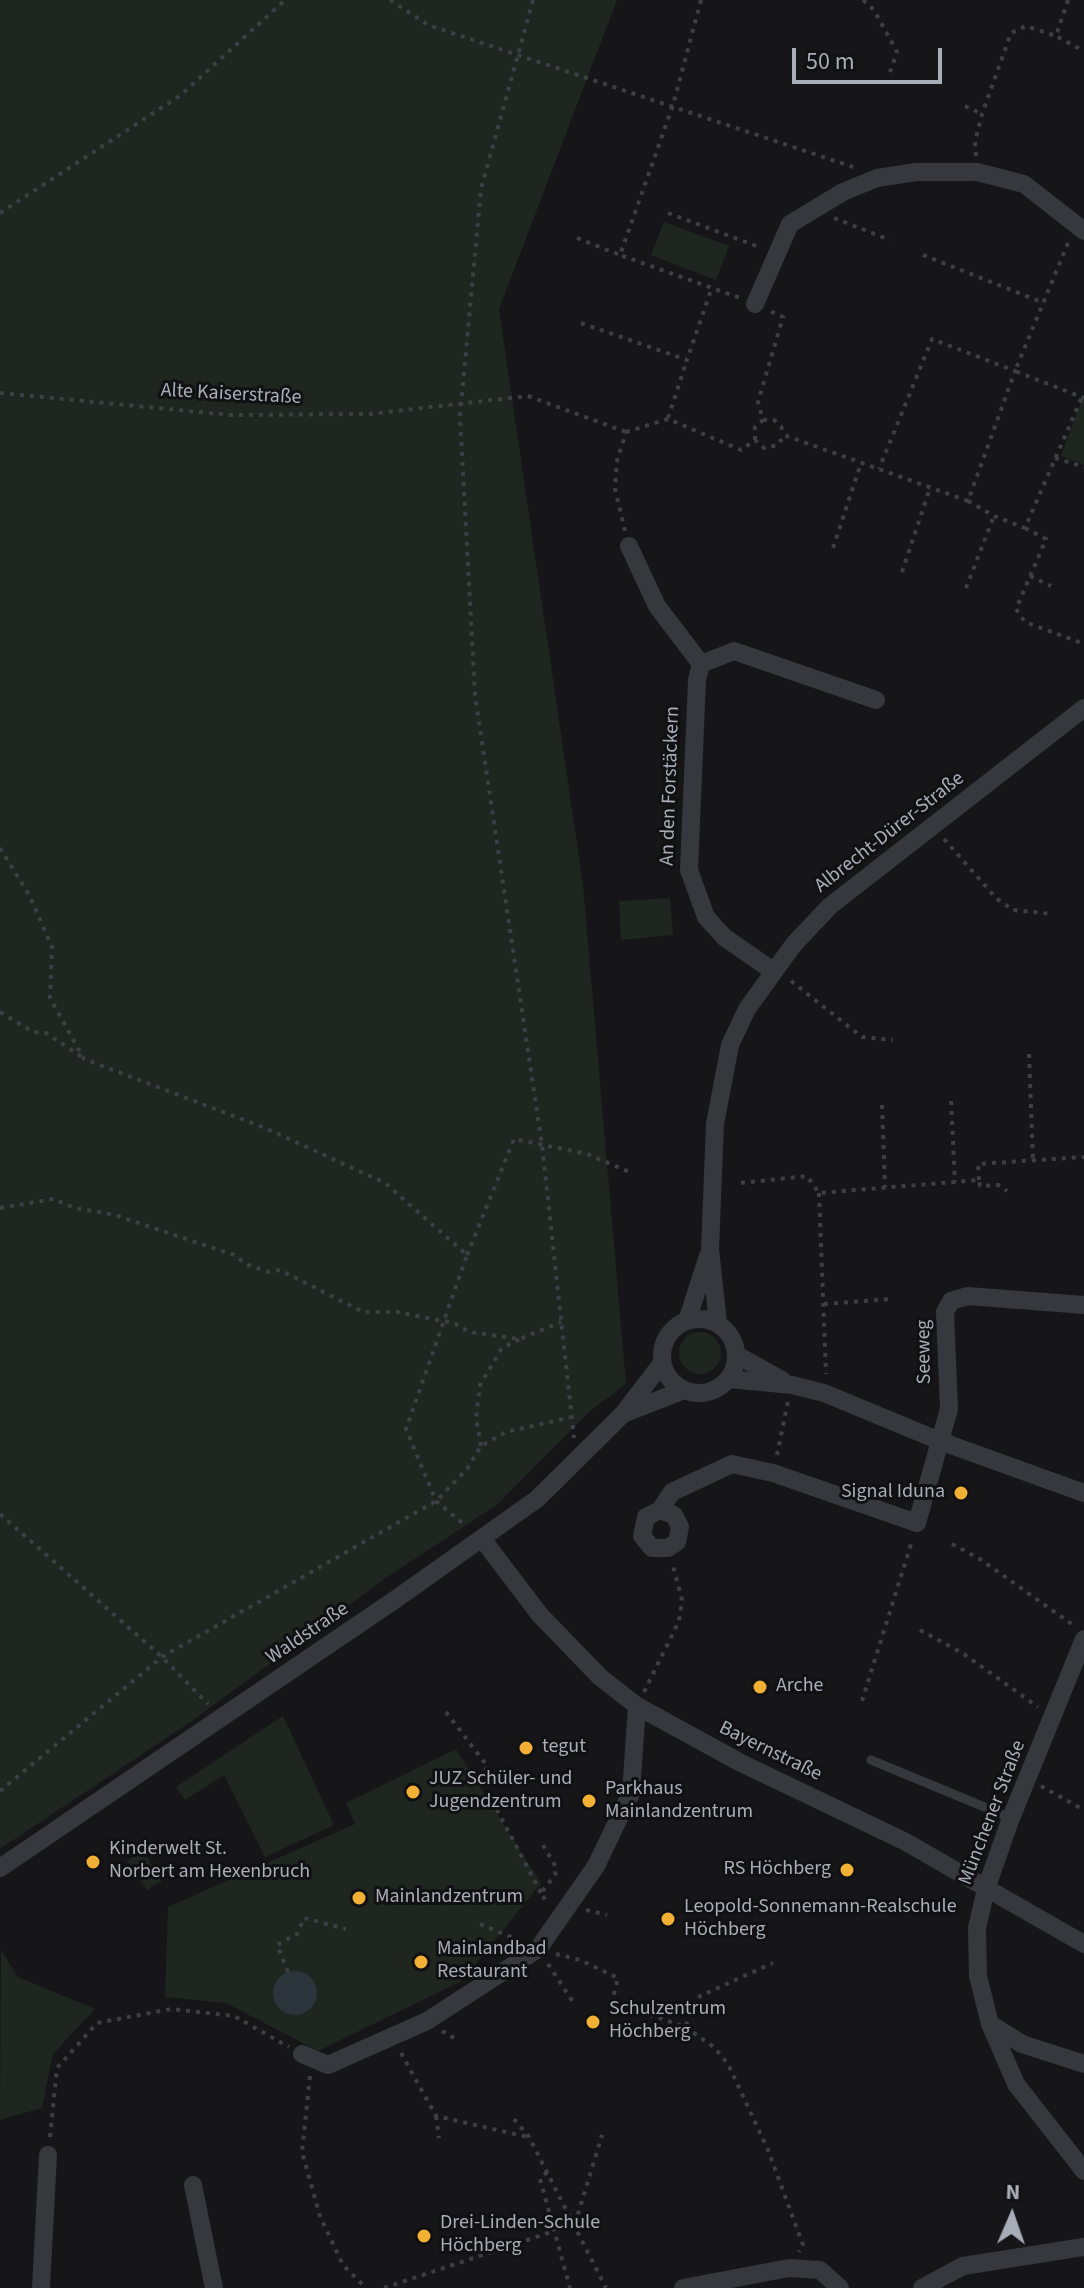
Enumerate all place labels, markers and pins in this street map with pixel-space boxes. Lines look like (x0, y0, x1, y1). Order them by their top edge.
place label: Signal Iduna (841, 1481, 945, 1505)
marker: Signal Iduna (952, 1484, 970, 1502)
place label: Arche (776, 1675, 824, 1699)
marker: Arche (751, 1678, 769, 1696)
place label: tegut (542, 1736, 586, 1760)
marker: tegut (517, 1739, 535, 1757)
place label: JUZ Schüler- und Jugendzentrum (429, 1768, 572, 1815)
place label: Parkhaus Mainlandzentrum (605, 1778, 753, 1825)
marker: JUZ Schüler- und Jugendzentrum (404, 1783, 422, 1801)
marker: Parkhaus Mainlandzentrum (580, 1792, 598, 1810)
place label: Kinderwelt St. Norbert am Hexenbruch (109, 1838, 310, 1885)
marker: Kinderwelt St. Norbert am Hexenbruch (84, 1853, 102, 1871)
place label: RS Höchberg (724, 1858, 831, 1882)
marker: RS Höchberg (838, 1861, 856, 1879)
place label: Mainlandzentrum (375, 1886, 523, 1910)
marker: Mainlandzentrum (350, 1889, 368, 1907)
place label: Leopold-Sonnemann-Realschule Höchberg (684, 1896, 957, 1943)
marker: Leopold-Sonnemann-Realschule Höchberg (659, 1910, 677, 1928)
place label: Mainlandbad Restaurant (437, 1938, 547, 1985)
marker: Mainlandbad Restaurant (412, 1953, 430, 1971)
place label: Schulzentrum Höchberg (609, 1998, 726, 2045)
marker: Schulzentrum Höchberg (584, 2013, 602, 2031)
place label: Drei-Linden-Schule Höchberg (440, 2212, 600, 2259)
marker: Drei-Linden-Schule Höchberg (415, 2227, 433, 2245)

